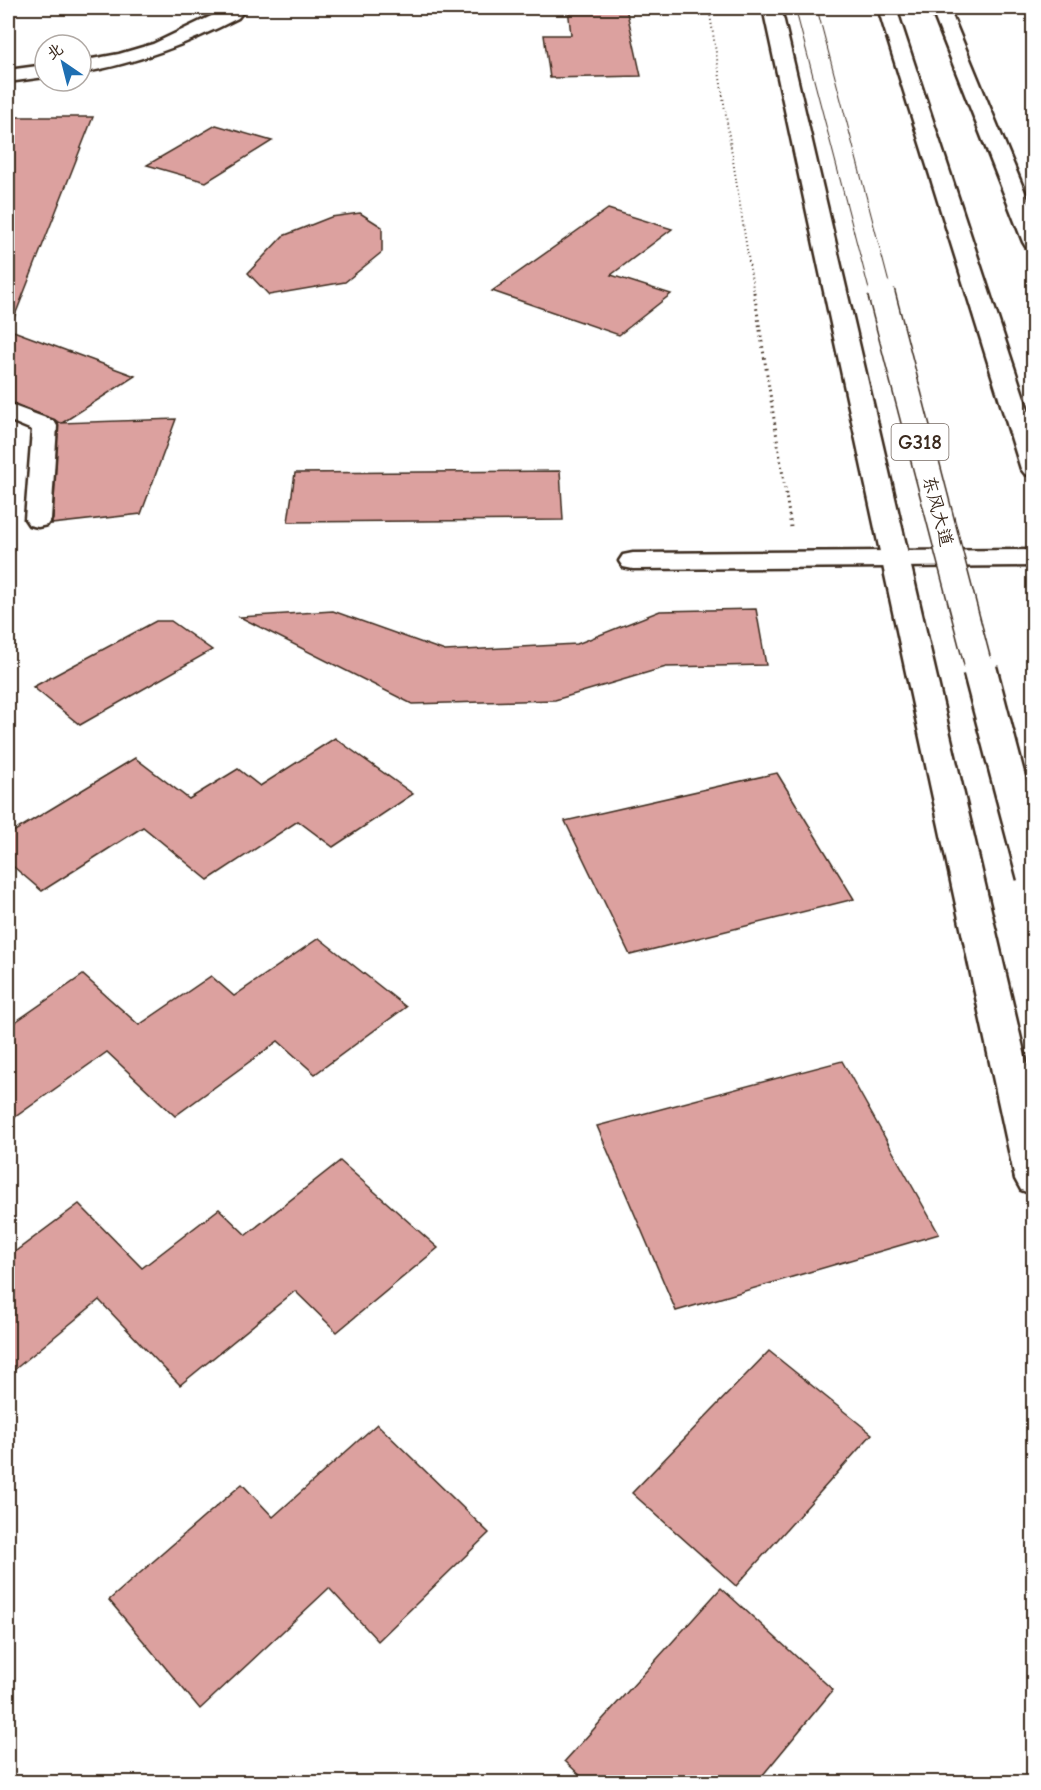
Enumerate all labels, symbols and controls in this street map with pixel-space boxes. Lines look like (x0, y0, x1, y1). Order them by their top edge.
north arrow (33, 33, 93, 93)
text: 北 (43, 40, 67, 63)
road number: G318 (892, 424, 948, 460)
street label: 东风大道 (918, 474, 957, 549)

